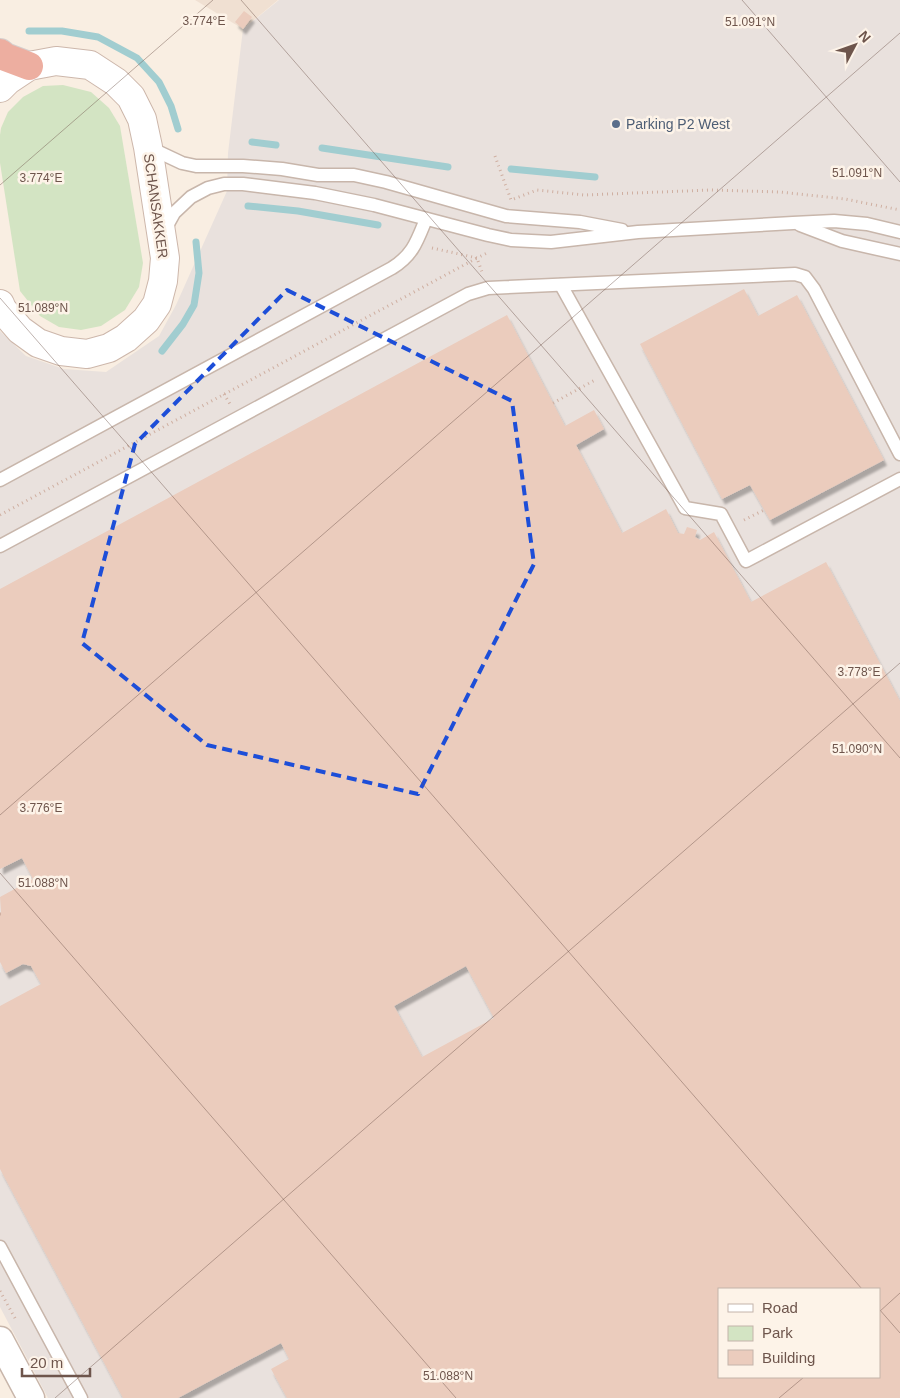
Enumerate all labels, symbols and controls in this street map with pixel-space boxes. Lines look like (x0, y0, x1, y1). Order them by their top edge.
text: 3.774°E (183, 14, 225, 28)
text: 51.091°N (725, 15, 775, 29)
north arrow (830, 20, 880, 70)
text: N (855, 27, 874, 46)
place label: Parking P2 West (626, 116, 730, 132)
marker: Parking P2 West (610, 118, 622, 130)
street label: SCHANSAKKER (141, 152, 171, 260)
text: 51.091°N (832, 166, 882, 180)
text: 3.774°E (20, 171, 62, 185)
text: 51.089°N (18, 301, 68, 315)
text: 3.778°E (838, 665, 880, 679)
text: 51.090°N (832, 742, 882, 756)
text: 3.776°E (20, 801, 62, 815)
text: 51.088°N (18, 876, 68, 890)
legend (718, 1288, 880, 1378)
text: Road (762, 1299, 798, 1316)
text: Park (762, 1324, 793, 1341)
scale bar (22, 1346, 90, 1378)
text: Building (762, 1349, 815, 1366)
text: 20 m (30, 1354, 63, 1371)
text: 51.088°N (423, 1369, 473, 1383)

